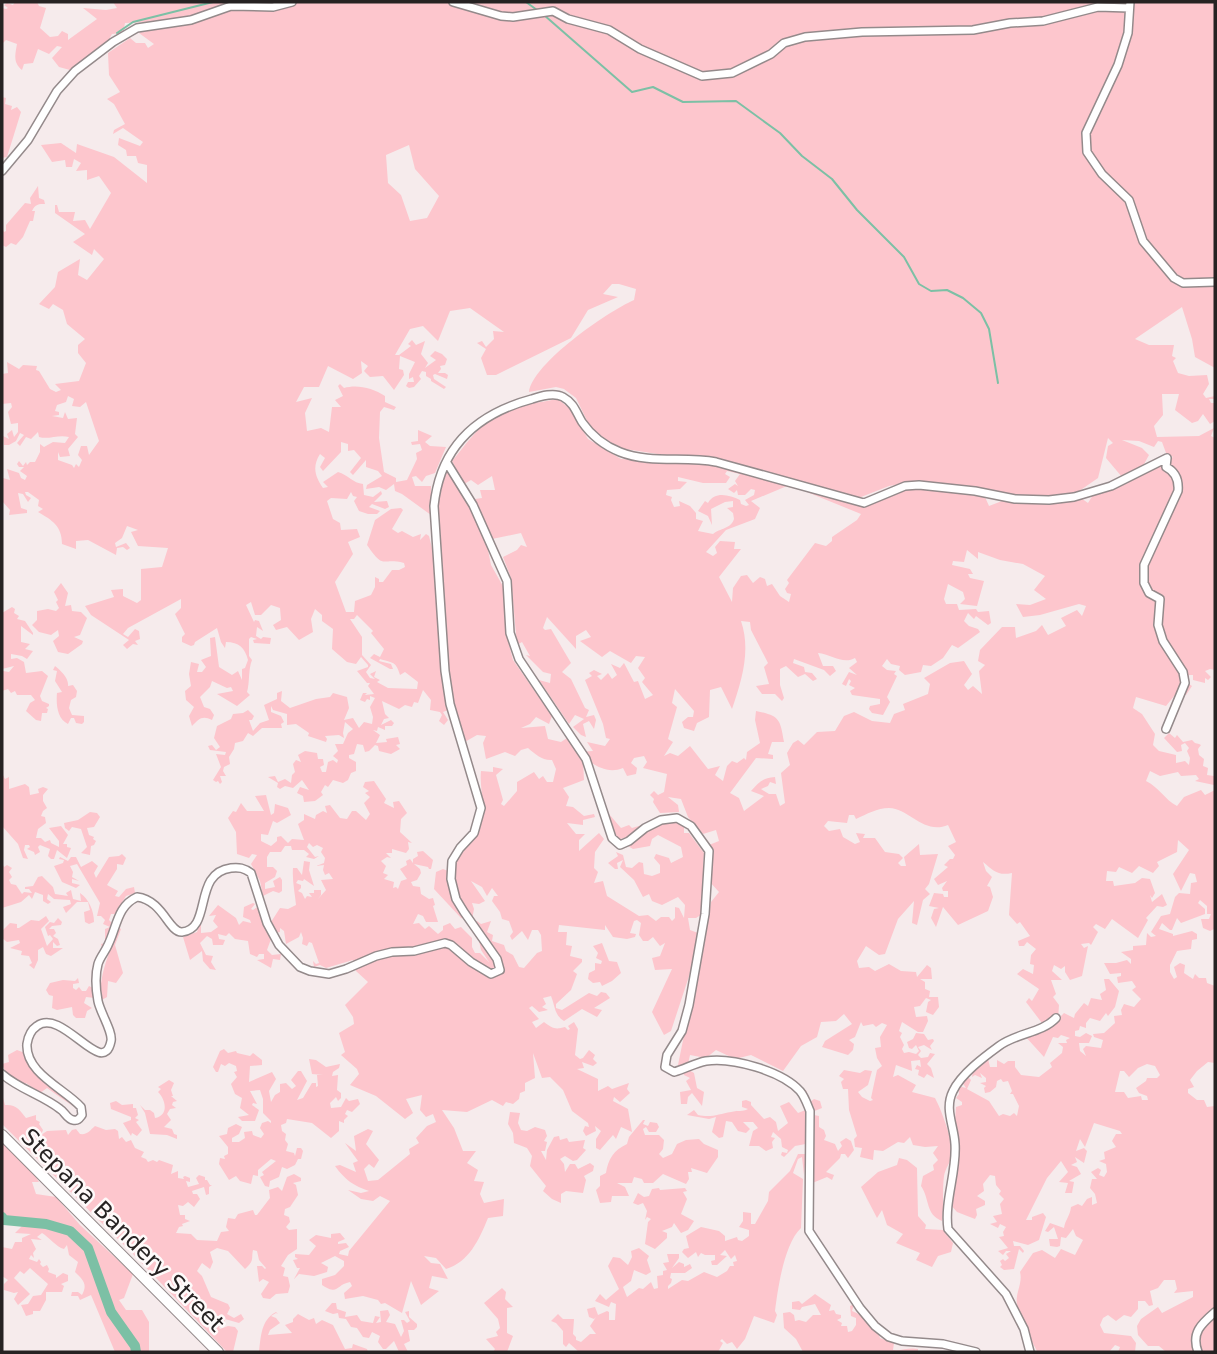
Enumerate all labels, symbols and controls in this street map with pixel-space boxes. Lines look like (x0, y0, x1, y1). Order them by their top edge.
street label: Stepana Bandery Street (16, 1123, 230, 1337)

